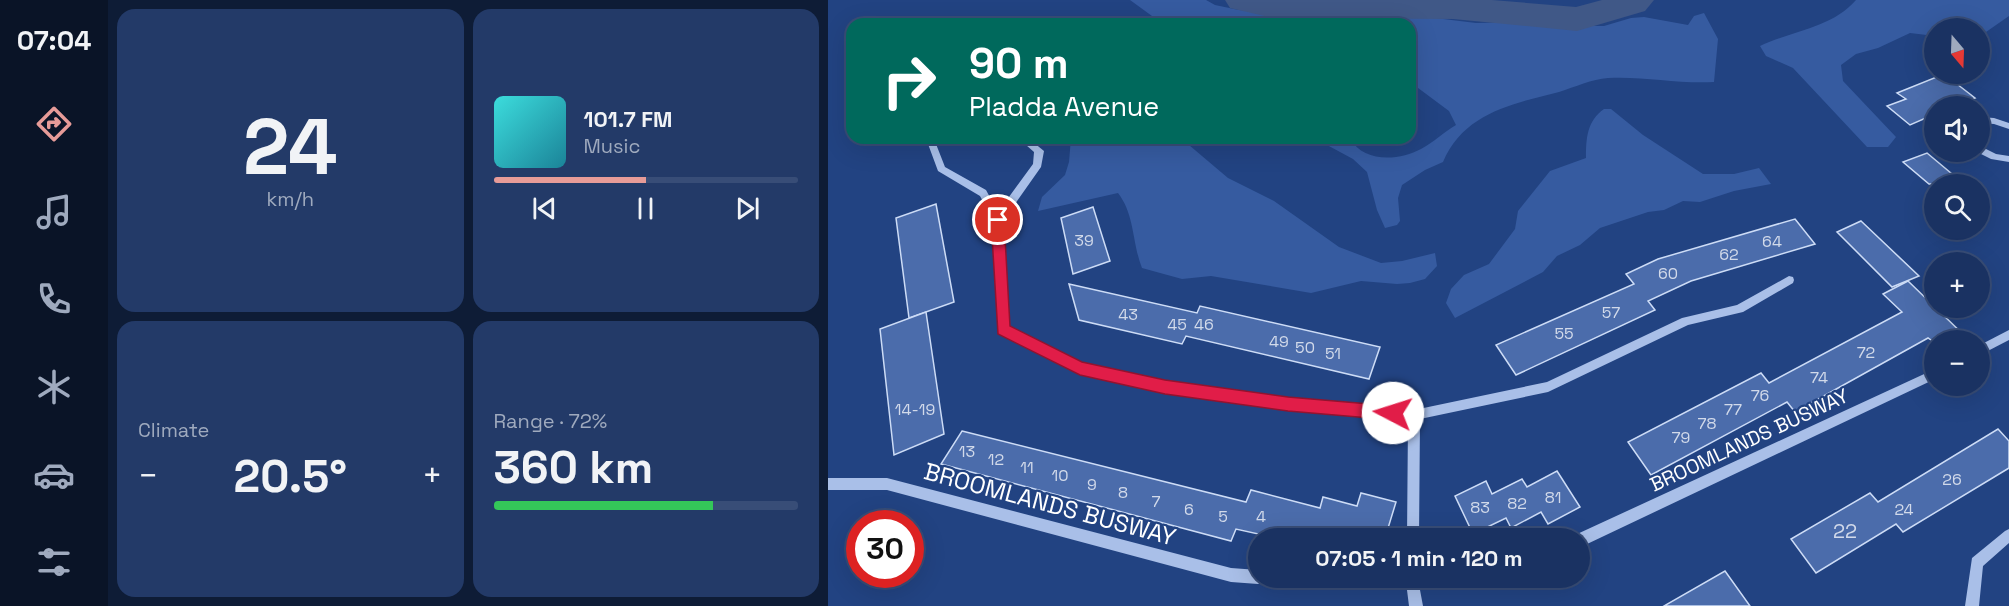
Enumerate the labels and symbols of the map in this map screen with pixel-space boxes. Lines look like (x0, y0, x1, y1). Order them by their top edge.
north arrow (1924, 18, 1990, 84)
pin (972, 194, 1023, 245)
house number: 39 (1074, 230, 1094, 251)
house number: 64 (1762, 231, 1782, 252)
house number: 62 (1719, 244, 1739, 265)
house number: 60 (1658, 263, 1678, 284)
house number: 57 (1602, 302, 1620, 323)
house number: 43 (1118, 304, 1138, 325)
house number: 45 (1167, 314, 1187, 335)
house number: 46 (1194, 314, 1214, 335)
house number: 55 (1554, 323, 1574, 344)
house number: 49 (1269, 331, 1289, 352)
house number: 50 (1295, 337, 1315, 358)
house number: 72 (1857, 342, 1875, 363)
house number: 51 (1325, 343, 1341, 364)
house number: 74 (1810, 367, 1828, 388)
position arrow (1361, 381, 1425, 445)
street label: BROOMLANDS BUSWAY (1645, 382, 1853, 498)
house number: 76 (1751, 385, 1769, 406)
house number: 14-19 (895, 399, 935, 420)
house number: 77 (1724, 399, 1742, 420)
house number: 78 (1698, 413, 1717, 434)
house number: 79 (1672, 427, 1690, 448)
house number: 13 (959, 441, 975, 462)
house number: 12 (988, 449, 1004, 470)
street label: BROOMLANDS BUSWAY (921, 455, 1180, 553)
house number: 11 (1020, 457, 1034, 478)
house number: 10 (1052, 465, 1068, 486)
house number: 26 (1942, 469, 1962, 490)
house number: 9 (1087, 474, 1097, 495)
house number: 8 (1118, 482, 1128, 503)
house number: 81 (1545, 487, 1561, 508)
house number: 7 (1151, 491, 1161, 512)
house number: 82 (1507, 493, 1527, 514)
house number: 83 (1470, 497, 1490, 518)
house number: 6 (1184, 499, 1194, 520)
house number: 24 (1894, 499, 1914, 520)
house number: 5 (1218, 506, 1228, 527)
house number: 4 (1256, 506, 1266, 527)
speed limit sign: 30 (846, 510, 924, 588)
house number: 22 (1833, 518, 1857, 544)

